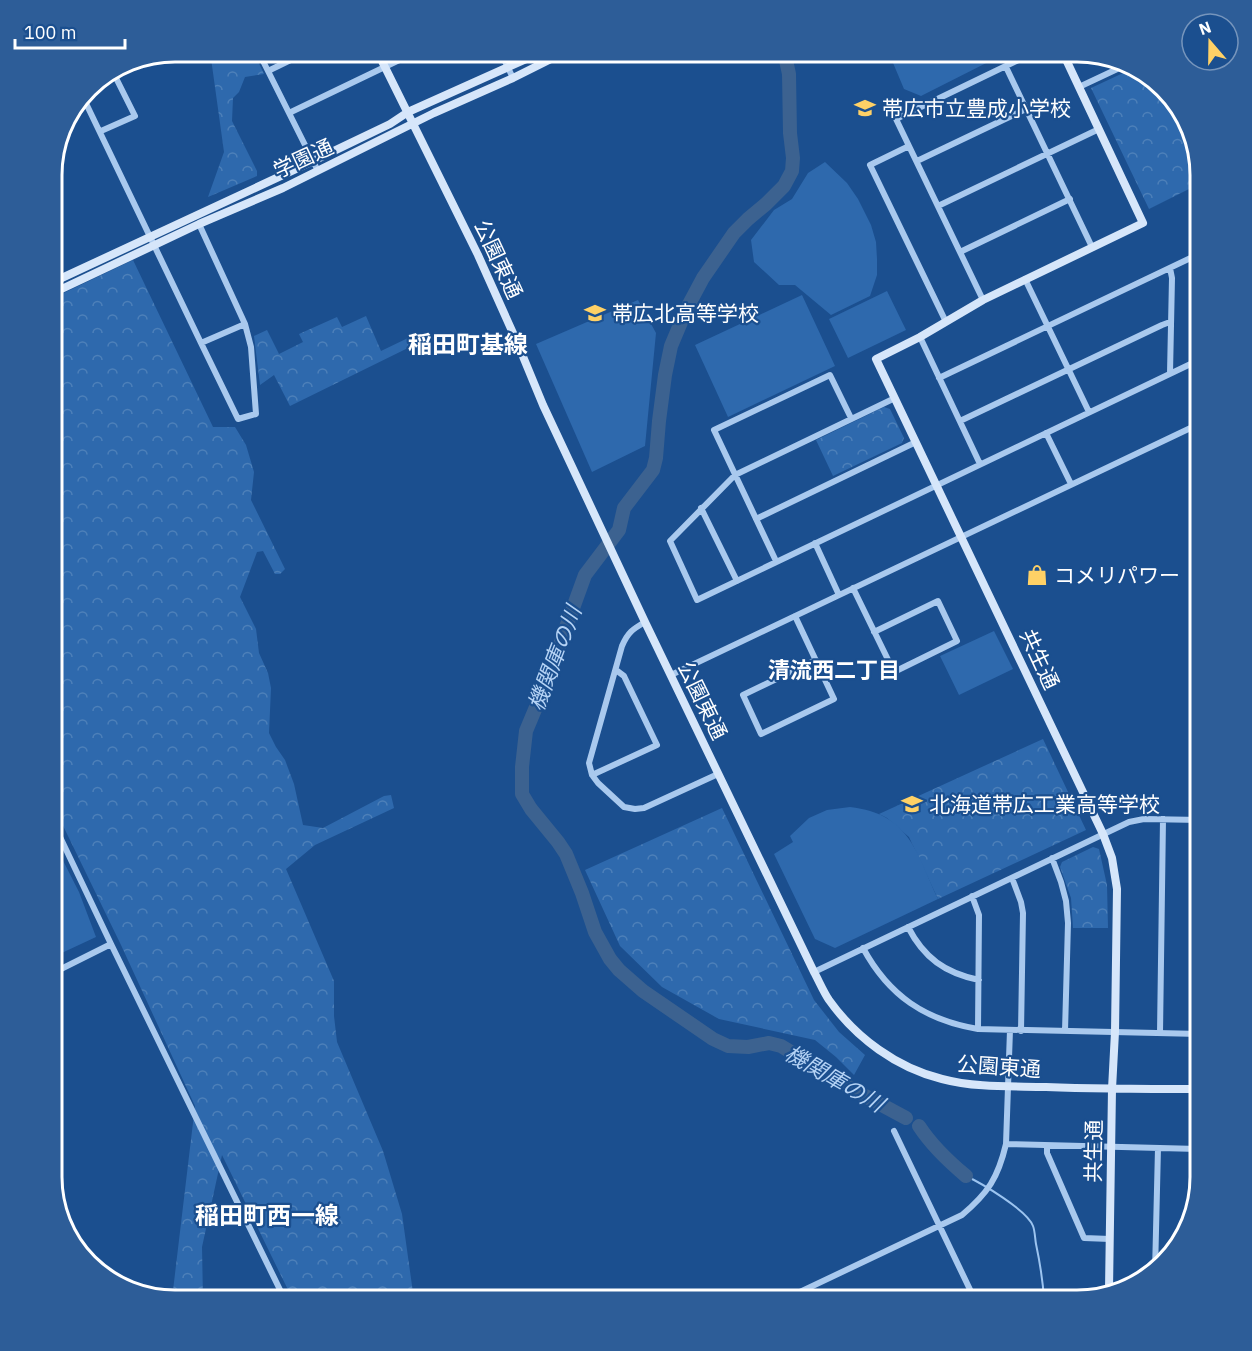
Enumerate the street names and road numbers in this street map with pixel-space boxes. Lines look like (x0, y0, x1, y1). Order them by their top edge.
street label: 学園通 (269, 132, 337, 184)
street label: 公園東通 (469, 215, 529, 303)
street label: 共生通 (1014, 625, 1066, 693)
street label: 公園東通 (672, 656, 734, 744)
street label: 公園東通 (956, 1049, 1042, 1083)
street label: 共生通 (1078, 1119, 1108, 1183)

